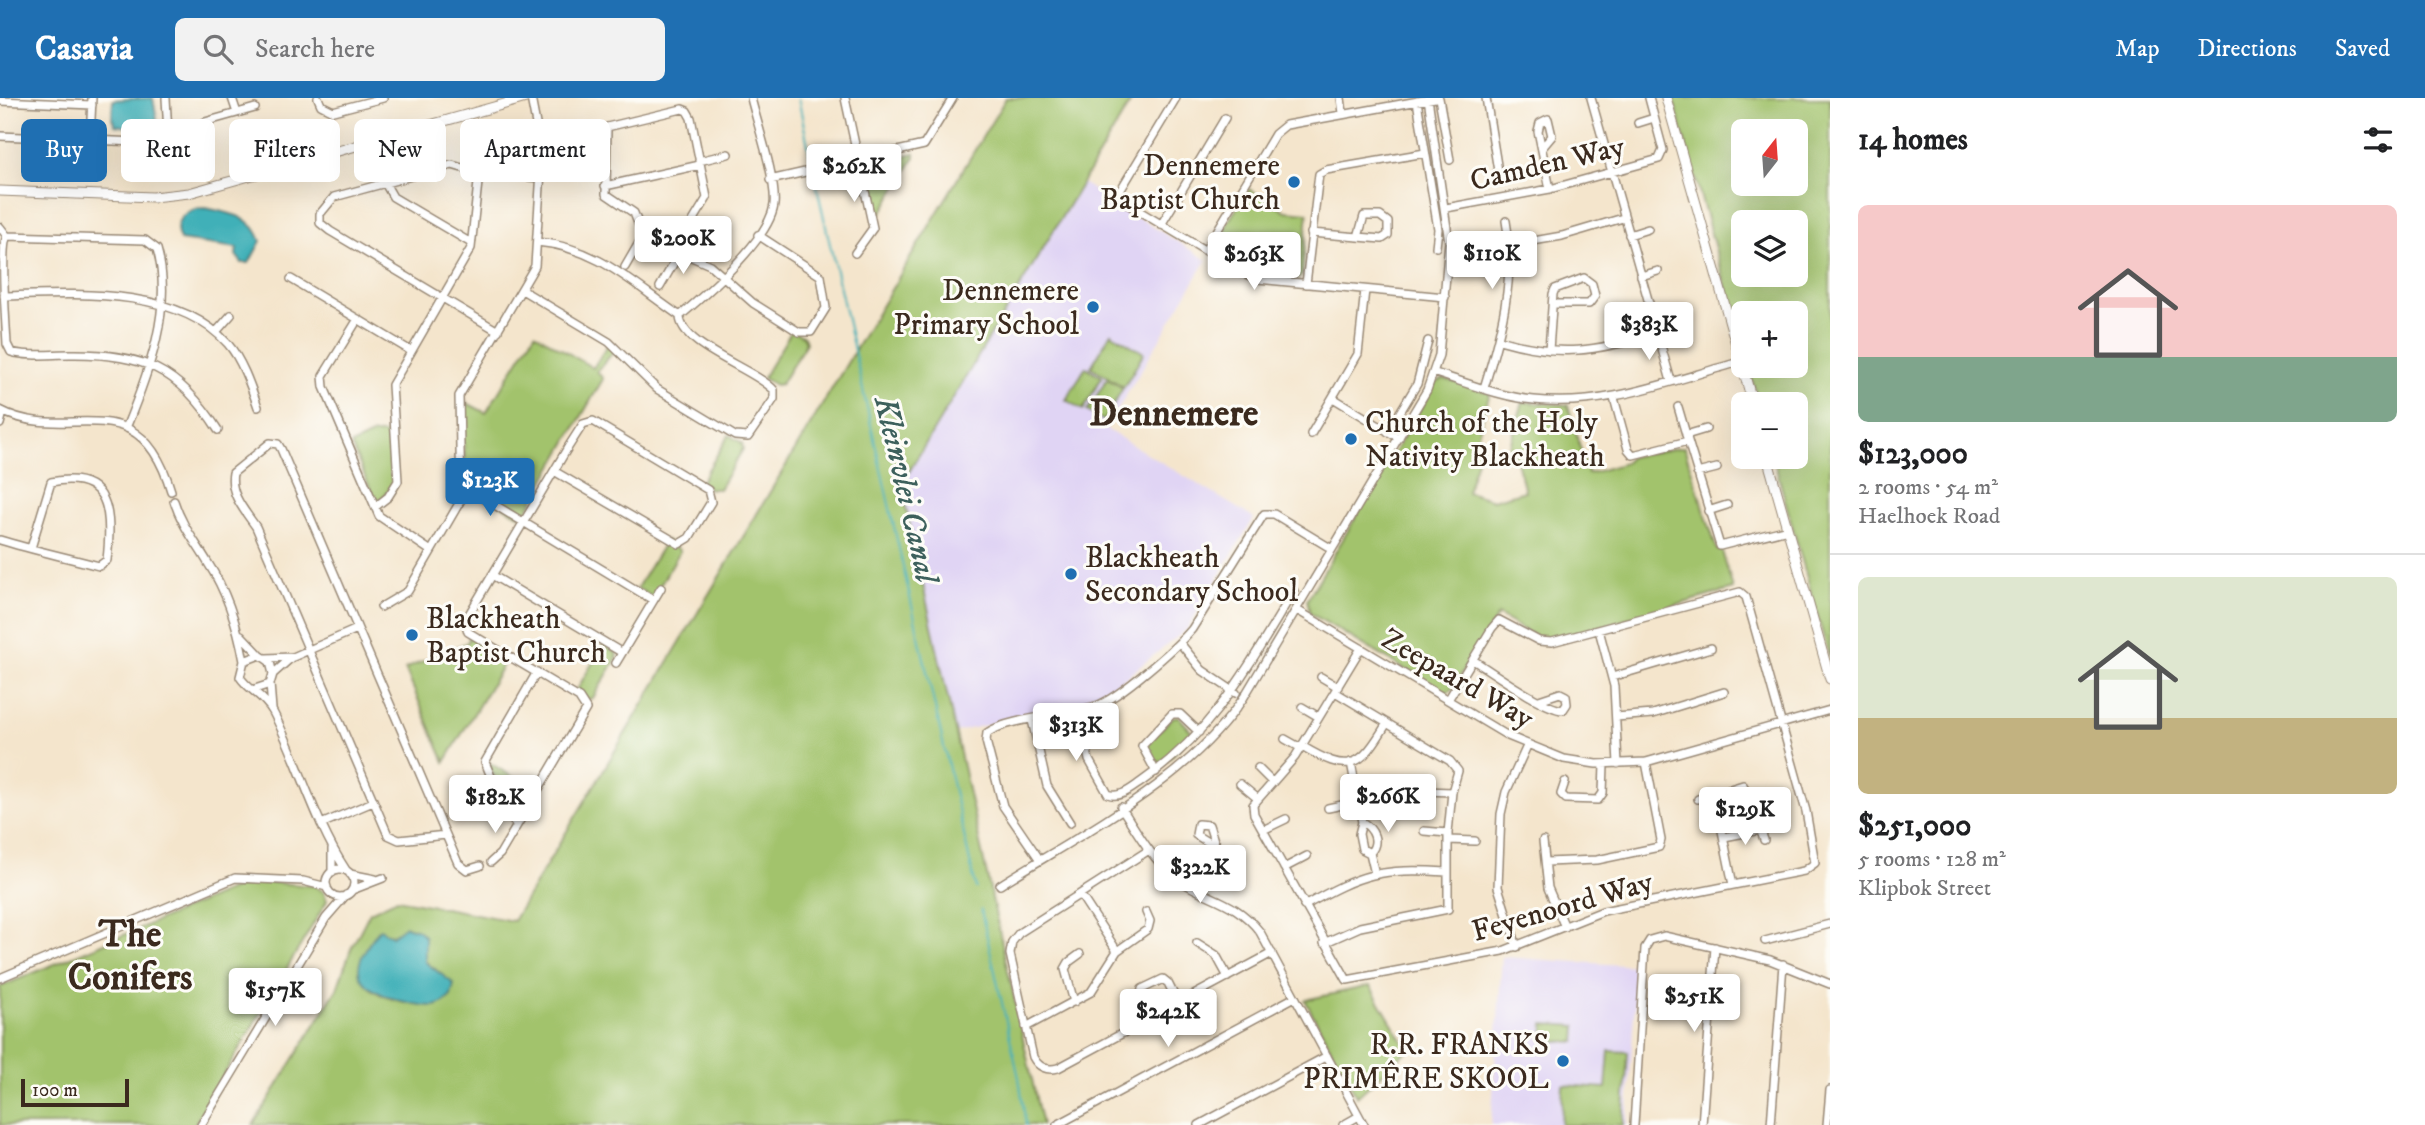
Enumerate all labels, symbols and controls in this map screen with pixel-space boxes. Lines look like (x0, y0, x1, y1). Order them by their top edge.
search box (175, 18, 665, 81)
text: Casavia (35, 29, 133, 70)
icon: search (199, 30, 237, 68)
text: Search here (255, 33, 375, 66)
text: Map (2115, 34, 2160, 64)
text: Directions (2198, 34, 2297, 64)
text: Saved (2335, 34, 2390, 64)
chip: Buy (21, 119, 107, 182)
chip: Rent (121, 119, 215, 182)
chip: Filters (229, 119, 340, 182)
chip: New (354, 119, 446, 182)
chip: Apartment (460, 119, 610, 182)
north arrow (1731, 119, 1808, 196)
map controls (1731, 119, 1808, 469)
icon: filters (2359, 121, 2397, 159)
text: 14 homes (1858, 122, 1968, 159)
street label: Camden Way (1467, 129, 1629, 200)
pin: $262K (805, 144, 903, 204)
place label: Dennemere Baptist Church (1100, 148, 1280, 219)
text: $262K (822, 152, 886, 181)
marker: Dennemere Baptist Church (1286, 174, 1302, 190)
button: layers (1731, 210, 1808, 287)
pin: $200K (634, 216, 732, 276)
text: $200K (651, 224, 715, 253)
pin: $263K (1205, 232, 1303, 292)
pin: $110K (1443, 232, 1541, 291)
text: $110K (1463, 239, 1521, 268)
text: $263K (1224, 240, 1284, 269)
icon: home (2065, 250, 2191, 376)
place label: Dennemere Primary School (893, 273, 1079, 344)
marker: Dennemere Primary School (1085, 299, 1101, 315)
button: + (1731, 301, 1808, 378)
pin: $383K (1600, 302, 1698, 362)
text: $383K (1620, 310, 1678, 339)
water label: Kleinvlei Canal (864, 391, 947, 590)
district label: Dennemere (1090, 391, 1258, 438)
button: − (1731, 392, 1808, 469)
place label: Church of the Holy Nativity Blackheath (1365, 405, 1605, 476)
marker: Church of the Holy Nativity Blackheath (1343, 431, 1359, 447)
text: $123,000 (1858, 436, 1968, 473)
pin: $123K (441, 458, 539, 518)
text: $123K (461, 466, 519, 495)
text: 2 rooms · 54 m² (1858, 473, 1998, 502)
text: Haelhoek Road (1858, 502, 2000, 531)
place label: Blackheath Secondary School (1085, 540, 1298, 611)
marker: Blackheath Secondary School (1063, 566, 1079, 582)
place label: Blackheath Baptist Church (426, 601, 606, 672)
street label: Zeepaard Way (1375, 621, 1541, 738)
icon: home (2065, 622, 2191, 748)
marker: Blackheath Baptist Church (404, 627, 420, 643)
pin: $313K (1027, 704, 1125, 763)
text: $313K (1049, 711, 1103, 740)
pin: $266K (1339, 774, 1437, 834)
pin: $182K (446, 776, 544, 835)
text: $266K (1356, 782, 1420, 811)
text: $182K (465, 783, 525, 812)
pin: $129K (1696, 788, 1794, 847)
text: $129K (1715, 795, 1775, 824)
text: $251,000 (1858, 808, 1971, 845)
text: 5 rooms · 128 m² (1858, 845, 2006, 874)
pin: $322K (1151, 846, 1249, 905)
text: $322K (1170, 853, 1230, 882)
street label: Feyenoord Way (1468, 864, 1658, 951)
text: Klipbok Street (1858, 874, 1991, 903)
district label: The Conifers (68, 912, 192, 1002)
pin: $157K (226, 968, 324, 1028)
pin: $251K (1645, 974, 1743, 1034)
text: $157K (245, 976, 305, 1005)
text: $251K (1664, 982, 1724, 1011)
pin: $242K (1119, 990, 1217, 1049)
text: $242K (1136, 997, 1200, 1026)
place label: R.R. FRANKS PRIMÊRE SKOOL (1303, 1027, 1549, 1098)
marker: R.R. FRANKS PRIMÊRE SKOOL (1555, 1053, 1571, 1069)
scale bar (21, 1076, 130, 1108)
text: 100 m (32, 1079, 78, 1102)

